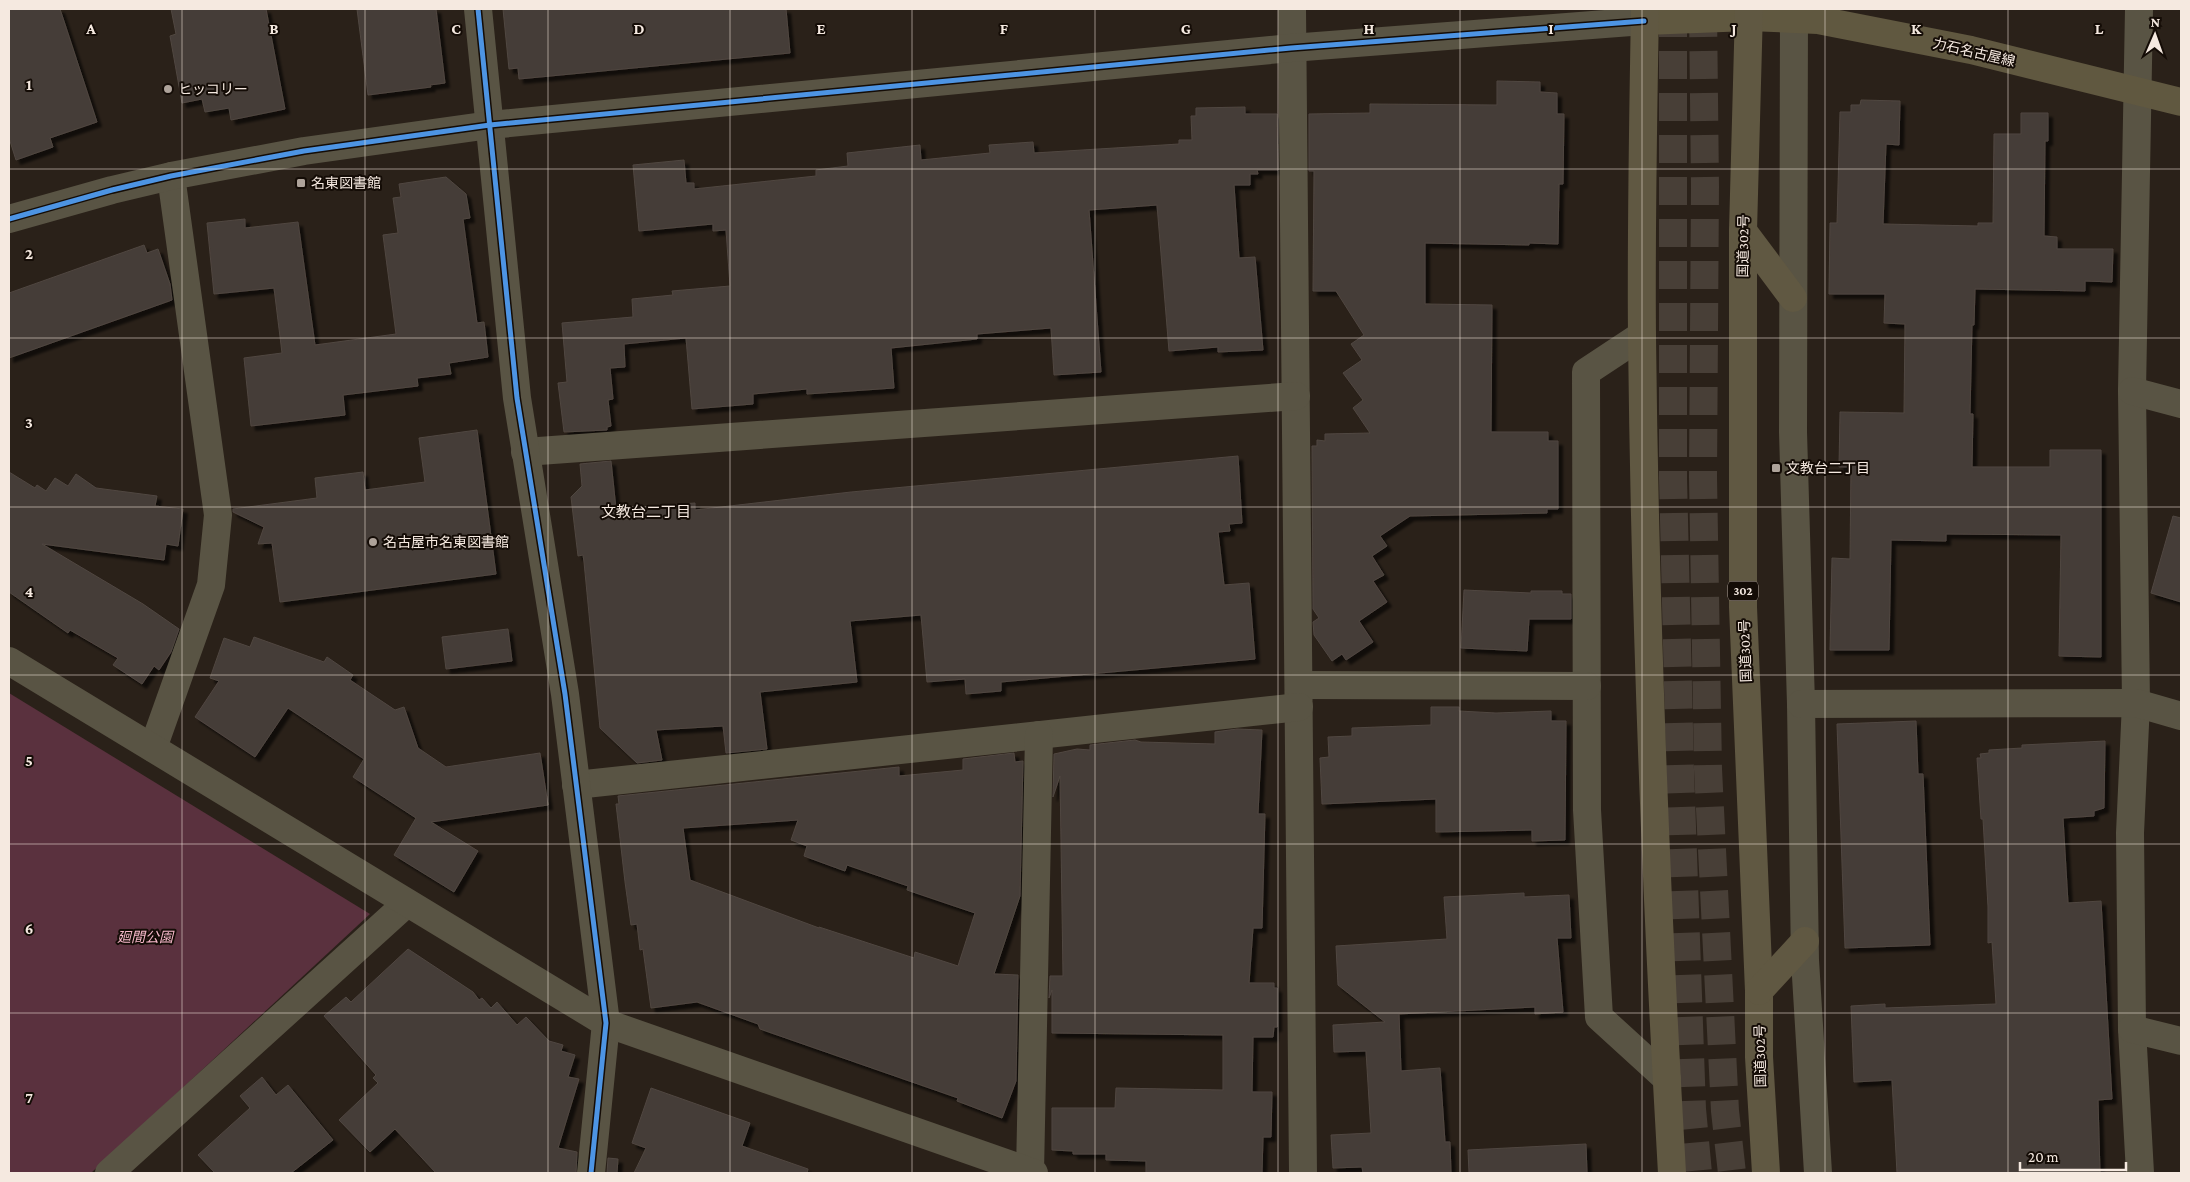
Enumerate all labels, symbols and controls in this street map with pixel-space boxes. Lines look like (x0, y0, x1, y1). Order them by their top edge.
north arrow (2130, 10, 2180, 60)
text: N (2150, 14, 2161, 30)
text: A (85, 20, 96, 37)
text: B (269, 20, 279, 37)
text: C (451, 20, 461, 37)
text: D (633, 20, 645, 37)
text: E (816, 20, 826, 37)
text: F (1000, 20, 1009, 37)
text: G (1181, 20, 1191, 37)
text: H (1364, 20, 1375, 37)
text: I (1548, 20, 1554, 37)
text: J (1729, 20, 1737, 37)
text: K (1911, 20, 1922, 37)
text: L (2095, 20, 2104, 37)
street label: 力石名古屋線 (1931, 35, 2017, 69)
text: 1 (26, 76, 32, 93)
place label: ヒッコリー (178, 81, 248, 97)
marker: ヒッコリー (162, 83, 174, 95)
place label: 名東図書館 (311, 175, 381, 191)
marker: 名東図書館 (295, 177, 307, 189)
street label: 国道302号 (1734, 214, 1752, 278)
text: 2 (25, 245, 33, 262)
text: 3 (25, 414, 33, 431)
place label: 文教台二丁目 (1786, 460, 1870, 476)
marker: 文教台二丁目 (1770, 462, 1782, 474)
district label: 文教台二丁目 (601, 504, 691, 520)
place label: 名古屋市名東図書館 (383, 534, 509, 550)
marker: 名古屋市名東図書館 (367, 536, 379, 548)
road number: 302 (1728, 582, 1758, 600)
text: 4 (25, 583, 34, 600)
street label: 国道302号 (1736, 619, 1754, 683)
text: 5 (25, 752, 33, 769)
text: 6 (25, 920, 33, 937)
park label: 廻間公園 (117, 929, 175, 945)
street label: 国道302号 (1751, 1024, 1769, 1088)
text: 7 (25, 1089, 33, 1106)
scale bar (2020, 1140, 2126, 1172)
text: 20 m (2028, 1149, 2059, 1165)

